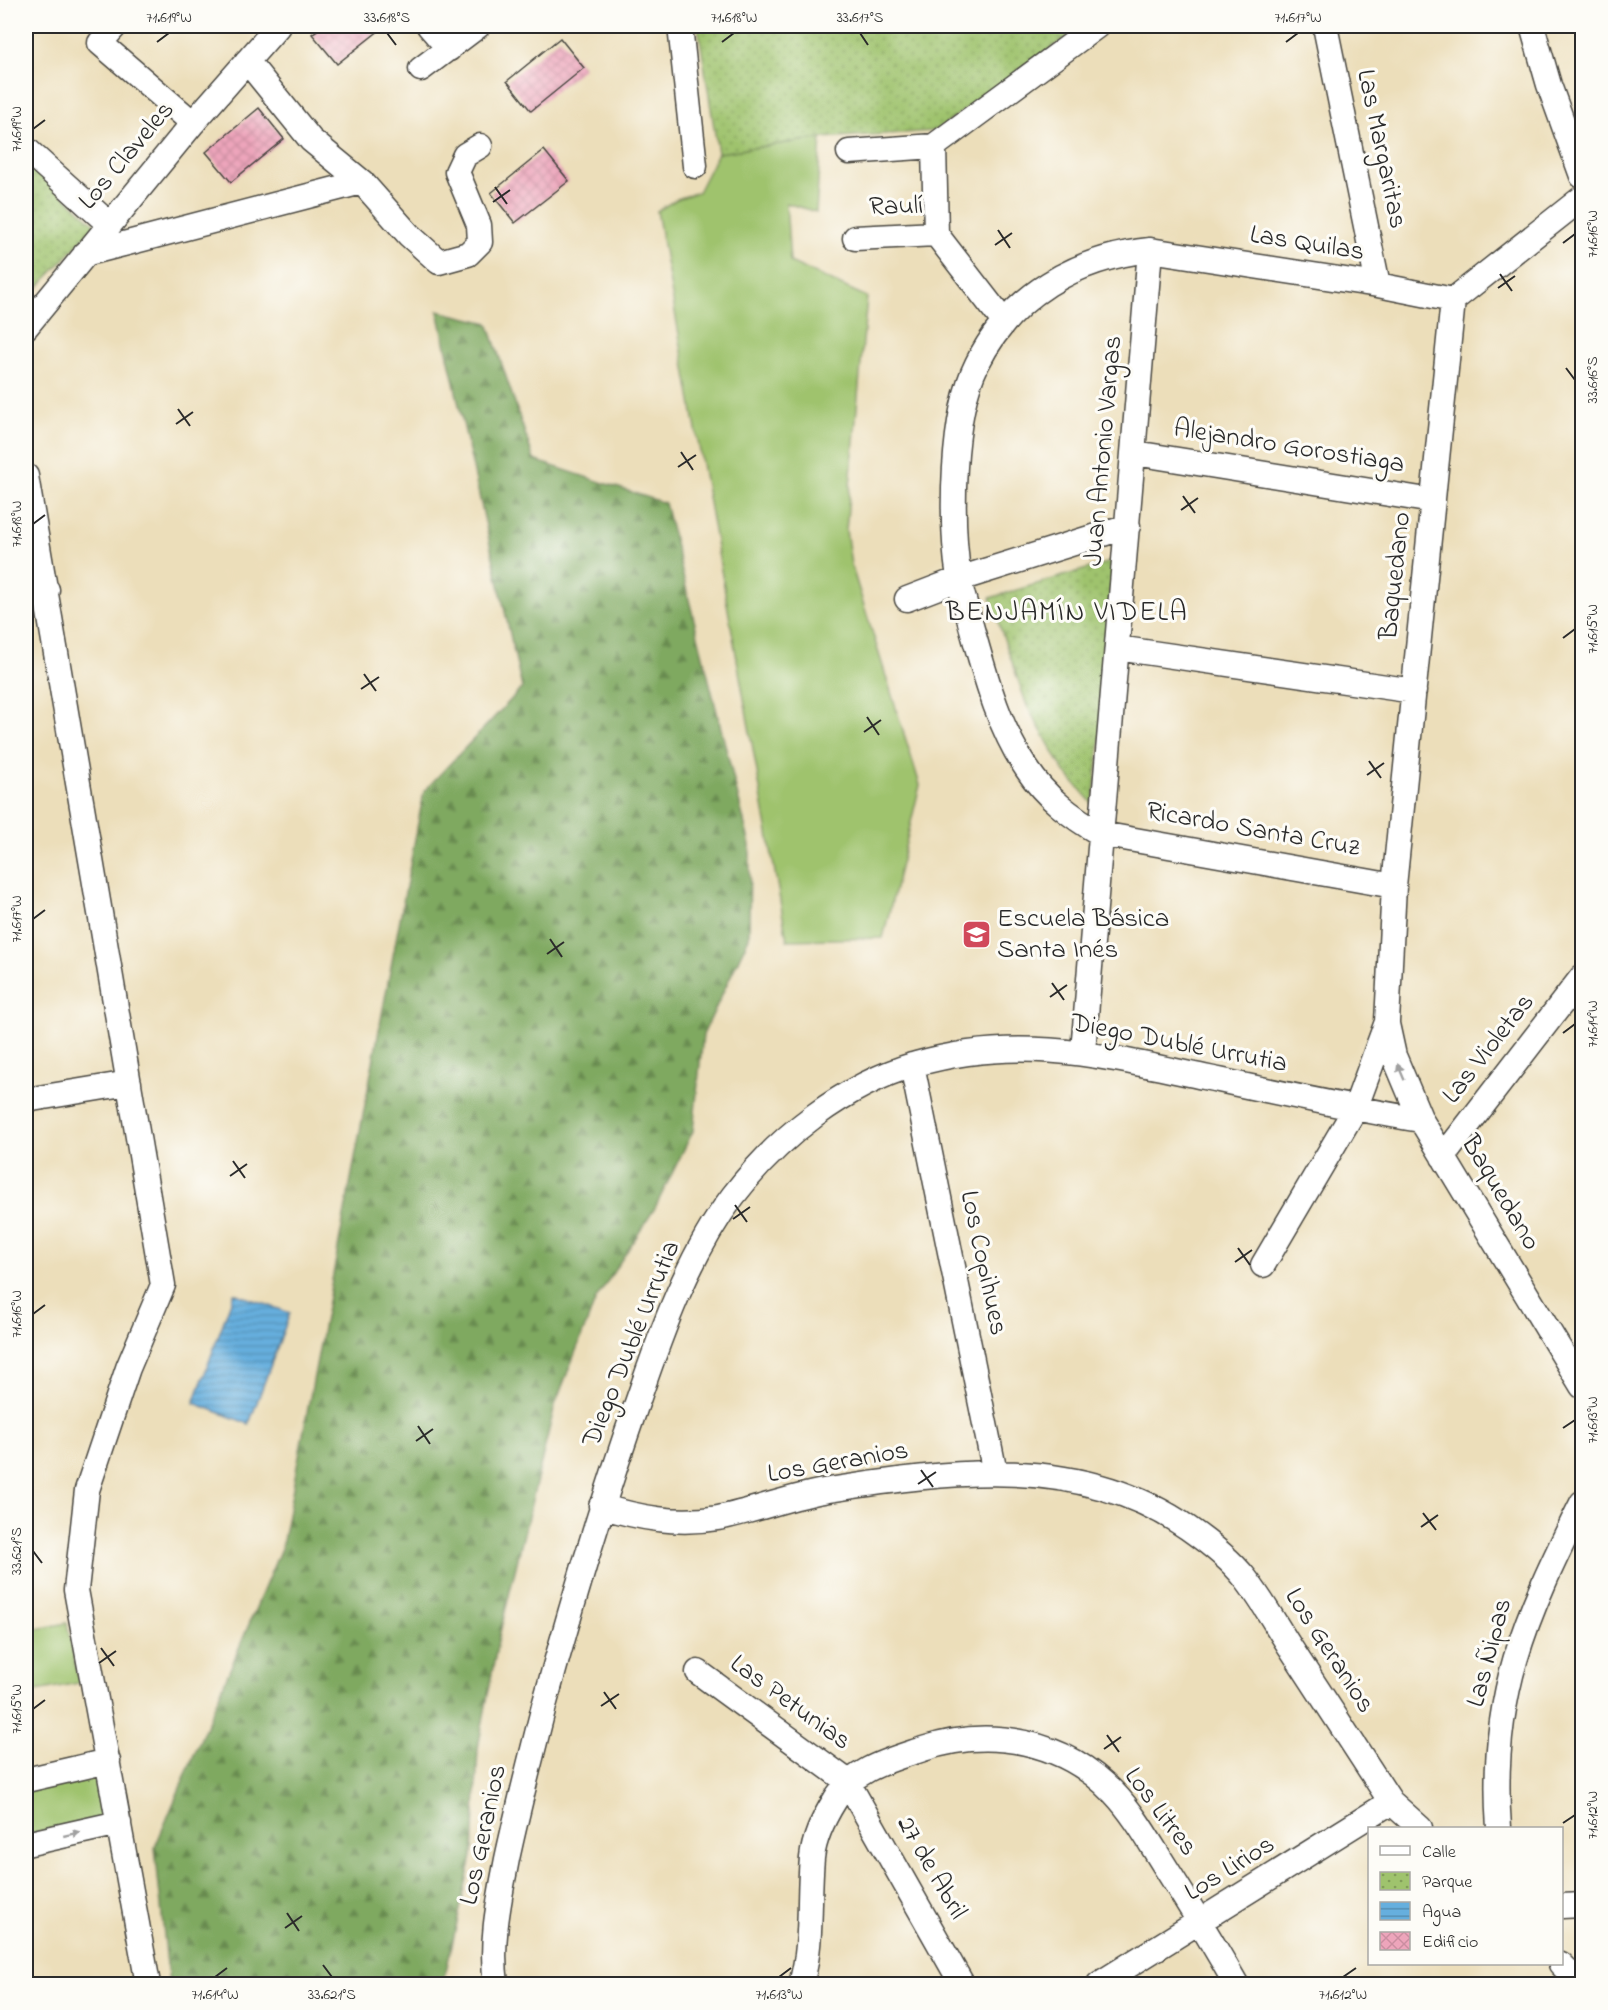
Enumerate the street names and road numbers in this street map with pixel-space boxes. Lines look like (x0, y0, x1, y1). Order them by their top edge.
street label: Las Margaritas (1345, 66, 1417, 232)
street label: Los Claveles (70, 93, 184, 219)
street label: Raulí (869, 187, 924, 227)
street label: Las Quilas (1247, 216, 1367, 272)
street label: Juan Antonio Vargas (1074, 334, 1134, 568)
street label: Alejandro Gorostiaga (1171, 409, 1407, 485)
street label: Baquedano (1370, 510, 1422, 643)
street label: Ricardo Santa Cruz (1143, 792, 1364, 868)
street label: Las Violetas (1433, 985, 1545, 1113)
street label: Diego Dublé Urrutia (1067, 1004, 1290, 1084)
street label: Baquedano (1450, 1127, 1550, 1258)
street label: Los Copihues (949, 1187, 1017, 1339)
street label: Diego Dublé Urrutia (572, 1235, 691, 1454)
street label: Los Geranios (764, 1431, 912, 1495)
street label: Los Geranios (1274, 1581, 1384, 1721)
street label: Las Ñipas (1457, 1594, 1523, 1712)
street label: Las Petunias (721, 1645, 859, 1761)
street label: Los Litres (1114, 1759, 1206, 1865)
street label: Los Geranios (450, 1761, 518, 1909)
street label: 27 de Abril (886, 1809, 976, 1927)
street label: Los Lirios (1177, 1826, 1283, 1912)

